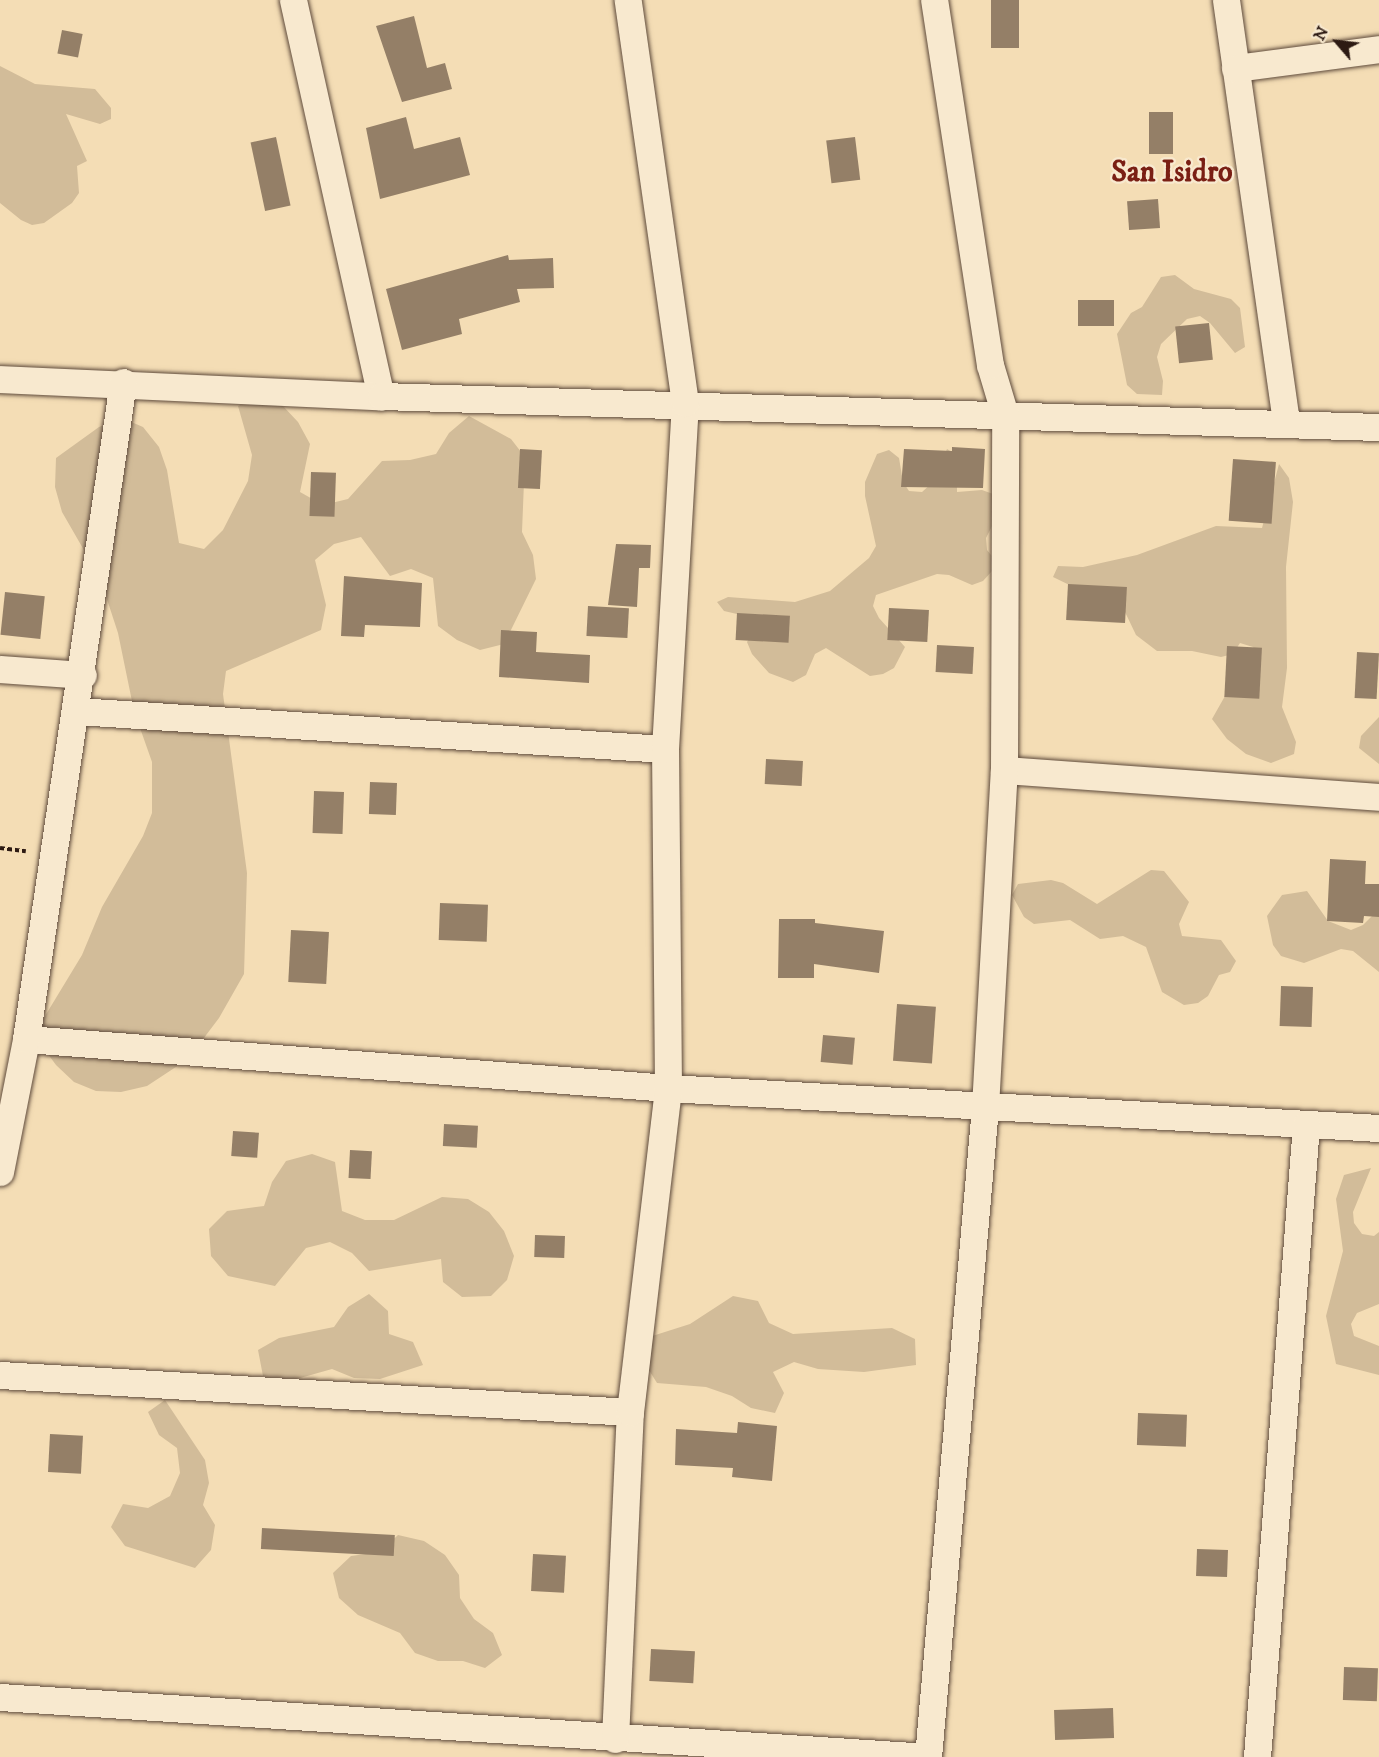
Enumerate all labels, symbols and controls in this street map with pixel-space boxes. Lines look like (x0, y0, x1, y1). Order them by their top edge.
north arrow (1307, 12, 1367, 72)
text: N (1309, 23, 1333, 44)
district label: San Isidro (1111, 155, 1233, 191)

